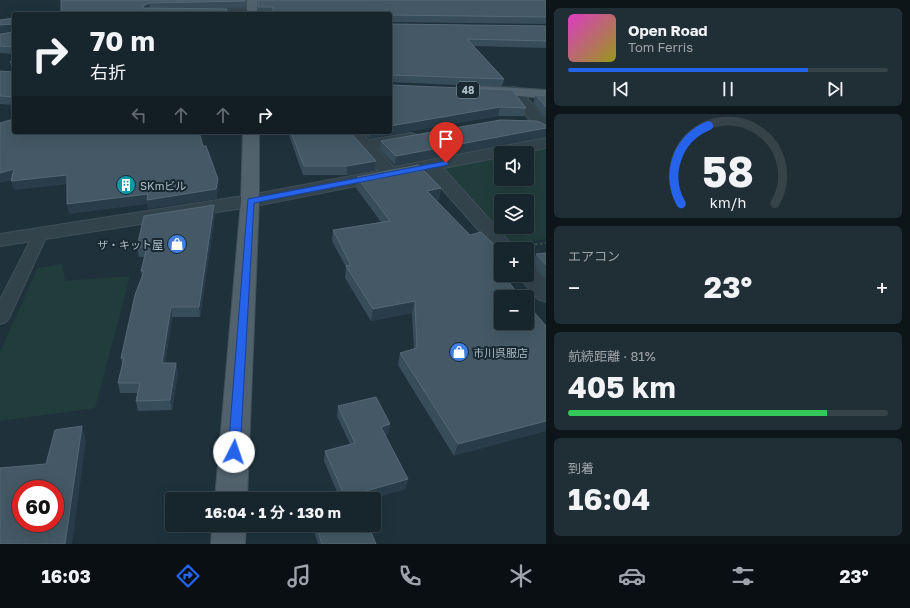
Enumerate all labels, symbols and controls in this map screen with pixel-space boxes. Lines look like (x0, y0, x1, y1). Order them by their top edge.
text: Open Road (628, 21, 708, 39)
text: 70 m (90, 24, 155, 57)
icon: right (24, 28, 76, 80)
text: Tom Ferris (628, 39, 693, 55)
text: 右折 (90, 61, 126, 83)
icon: previous (610, 78, 632, 100)
icon: pause (717, 78, 739, 100)
icon: next (824, 78, 846, 100)
road number: 48 (457, 82, 479, 98)
icon: left (128, 104, 150, 126)
icon: ahead (170, 104, 192, 126)
icon: ahead (212, 104, 234, 126)
icon: right (254, 104, 276, 126)
pin (429, 122, 463, 163)
icon: arrive (435, 128, 457, 150)
map controls (494, 146, 534, 330)
button: sound (494, 146, 534, 186)
text: 58 (702, 146, 754, 196)
building icon: SKmビル (115, 174, 137, 196)
place label: SKmビル (140, 179, 186, 192)
button: layers (494, 194, 534, 234)
text: km/h (710, 194, 746, 211)
shop icon: ザ・キット屋 (166, 233, 188, 255)
place label: ザ・キット屋 (97, 238, 163, 251)
button: + (494, 242, 534, 282)
text: エアコン (568, 248, 620, 264)
text: 23° (704, 269, 752, 305)
text: − (568, 274, 580, 301)
text: + (876, 274, 888, 301)
button: − (494, 290, 534, 330)
shop icon: 市川呉服店 (448, 341, 470, 363)
place label: 市川呉服店 (473, 346, 528, 359)
text: 航続距離 · 81% (568, 348, 656, 364)
text: 405 km (568, 369, 676, 405)
position arrow (213, 431, 255, 473)
text: 到着 (568, 460, 594, 476)
speed limit sign: 60 (12, 480, 64, 532)
text: 16:04 (568, 481, 650, 517)
text: 16:04 · 1 分 · 130 m (205, 503, 341, 521)
icon: directions (174, 562, 202, 590)
icon: music (285, 562, 313, 590)
icon: phone (396, 562, 424, 590)
icon: climate (507, 562, 535, 590)
icon: car (618, 562, 646, 590)
icon: filters (729, 562, 757, 590)
text: 16:03 (41, 565, 91, 587)
text: 23° (840, 565, 869, 587)

